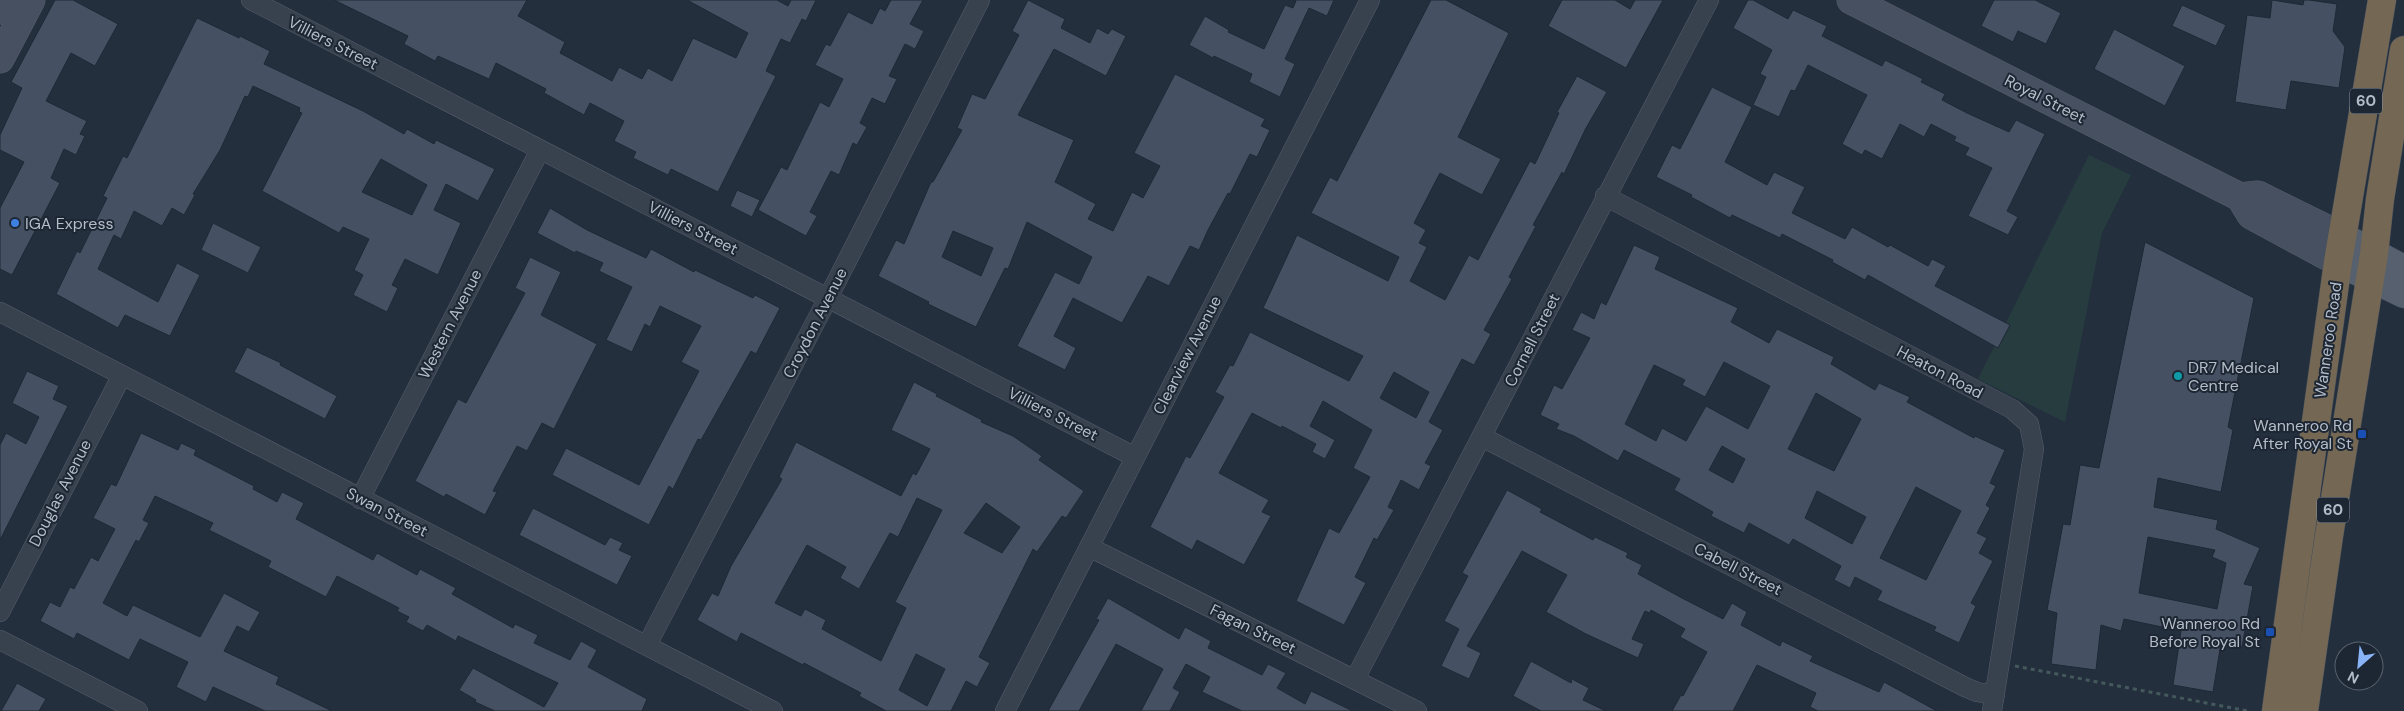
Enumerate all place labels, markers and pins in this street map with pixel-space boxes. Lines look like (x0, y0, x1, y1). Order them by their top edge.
place label: IGA Express (25, 213, 114, 234)
marker: IGA Express (9, 217, 21, 229)
place label: DR7 Medical Centre (2188, 357, 2279, 396)
marker: DR7 Medical Centre (2172, 370, 2184, 382)
place label: Wanneroo Rd After Royal St (2253, 415, 2352, 454)
marker: Wanneroo Rd After Royal St (2356, 428, 2368, 440)
place label: Wanneroo Rd Before Royal St (2149, 613, 2260, 652)
marker: Wanneroo Rd Before Royal St (2264, 626, 2276, 638)

